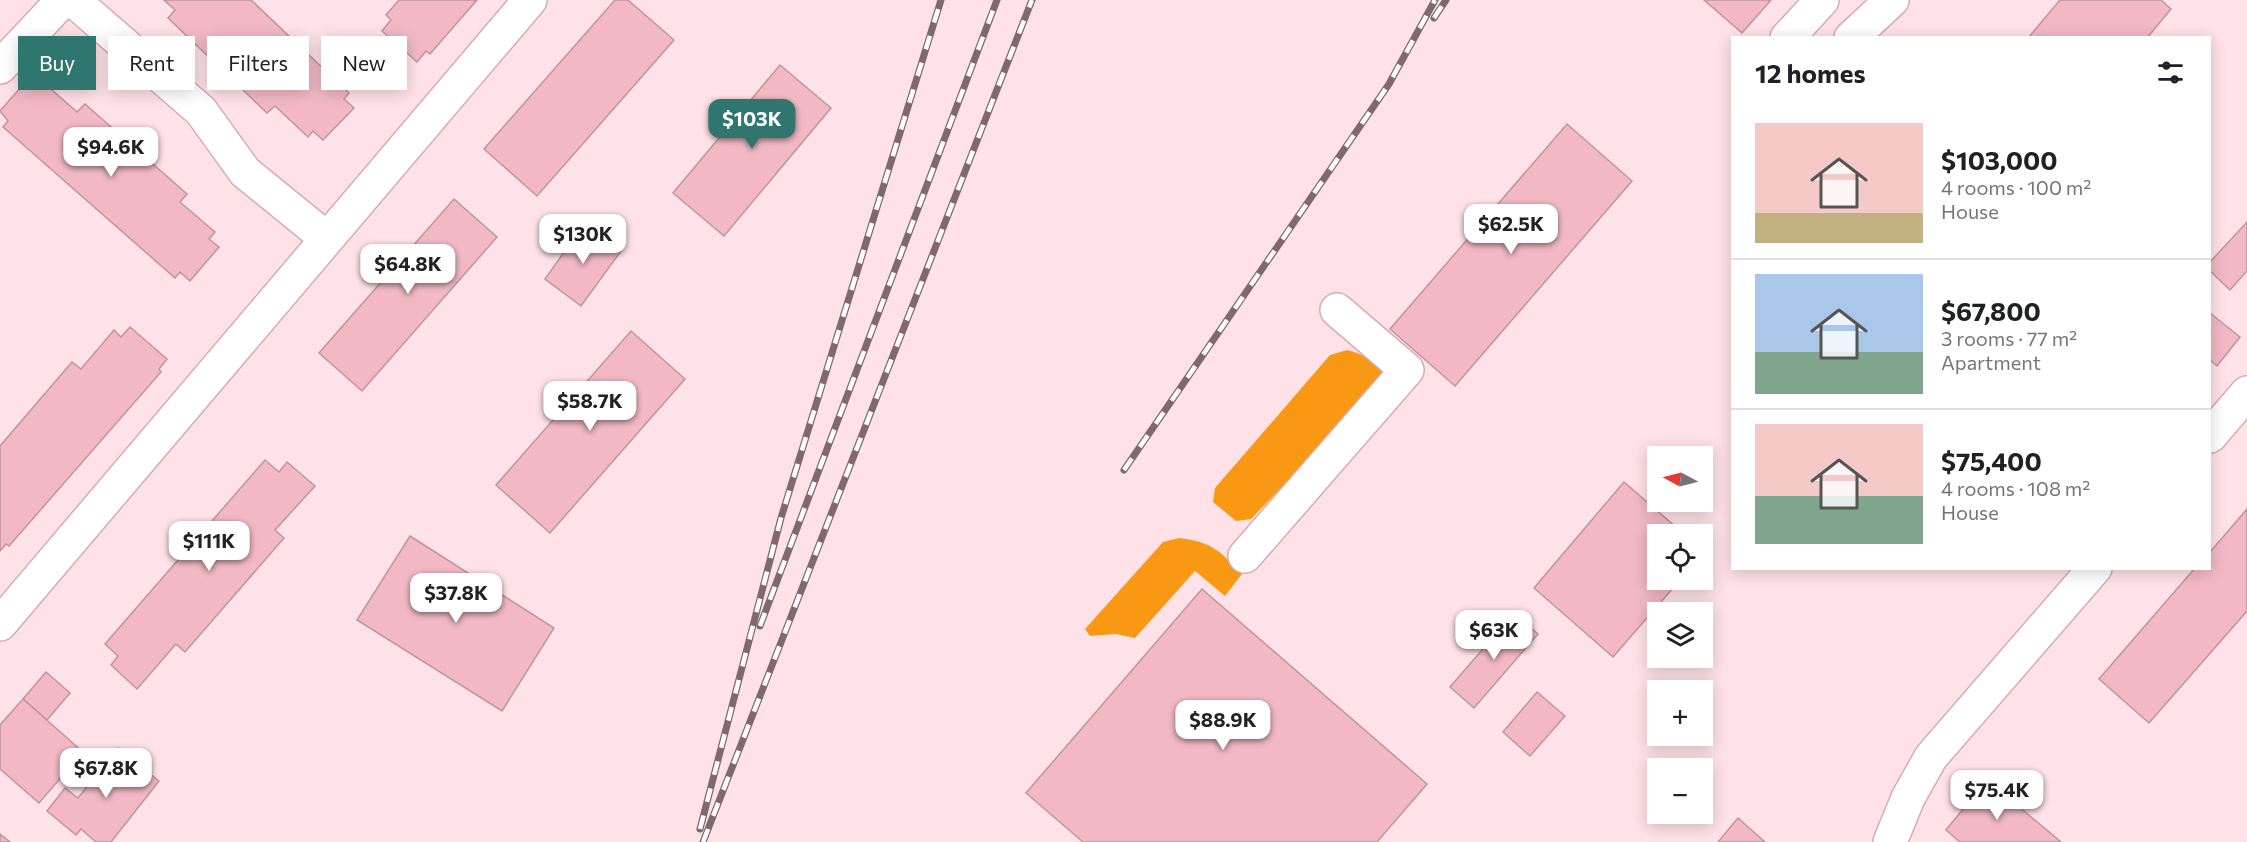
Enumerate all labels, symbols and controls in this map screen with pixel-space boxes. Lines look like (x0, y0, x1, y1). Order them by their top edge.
chip: Buy (18, 36, 96, 90)
chip: Rent (108, 36, 195, 90)
chip: Filters (207, 36, 309, 90)
chip: New (321, 36, 407, 90)
icon: filters (2154, 56, 2187, 89)
text: 12 homes (1755, 57, 1866, 88)
pin: $103K (710, 99, 794, 150)
text: $103K (722, 106, 782, 130)
pin: $94.6K (62, 127, 160, 178)
text: $94.6K (77, 134, 145, 158)
text: $103,000 (1941, 144, 2058, 175)
icon: home (1803, 147, 1875, 219)
text: 4 rooms · 100 m² (1941, 175, 2091, 199)
text: House (1941, 199, 1999, 223)
pin: $62.5K (1462, 204, 1560, 255)
text: $62.5K (1478, 211, 1544, 235)
pin: $130K (541, 214, 625, 265)
text: $130K (553, 221, 613, 245)
pin: $64.8K (359, 244, 457, 295)
text: $64.8K (374, 251, 442, 275)
text: $67,800 (1941, 295, 2041, 326)
icon: home (1803, 298, 1875, 370)
text: 3 rooms · 77 m² (1941, 326, 2077, 350)
text: Apartment (1941, 350, 2041, 374)
pin: $58.7K (541, 381, 639, 432)
text: $58.7K (557, 388, 623, 412)
text: $75,400 (1941, 445, 2042, 476)
north arrow (1647, 446, 1713, 512)
map controls (1647, 446, 1713, 824)
icon: home (1803, 448, 1875, 520)
text: 4 rooms · 108 m² (1941, 476, 2090, 500)
text: House (1941, 500, 1999, 524)
pin: $111K (167, 521, 251, 572)
button: locate (1647, 524, 1713, 590)
text: $111K (183, 528, 235, 552)
pin: $37.8K (407, 573, 505, 624)
text: $37.8K (424, 580, 488, 604)
button: layers (1647, 602, 1713, 668)
pin: $63K (1458, 610, 1530, 661)
text: $63K (1469, 617, 1519, 641)
button: + (1647, 680, 1713, 746)
pin: $88.9K (1174, 700, 1272, 751)
text: $88.9K (1189, 707, 1257, 731)
pin: $67.8K (57, 748, 155, 799)
text: $67.8K (74, 755, 138, 779)
button: − (1647, 758, 1713, 824)
pin: $75.4K (1948, 770, 2046, 821)
text: $75.4K (1964, 777, 2030, 801)

